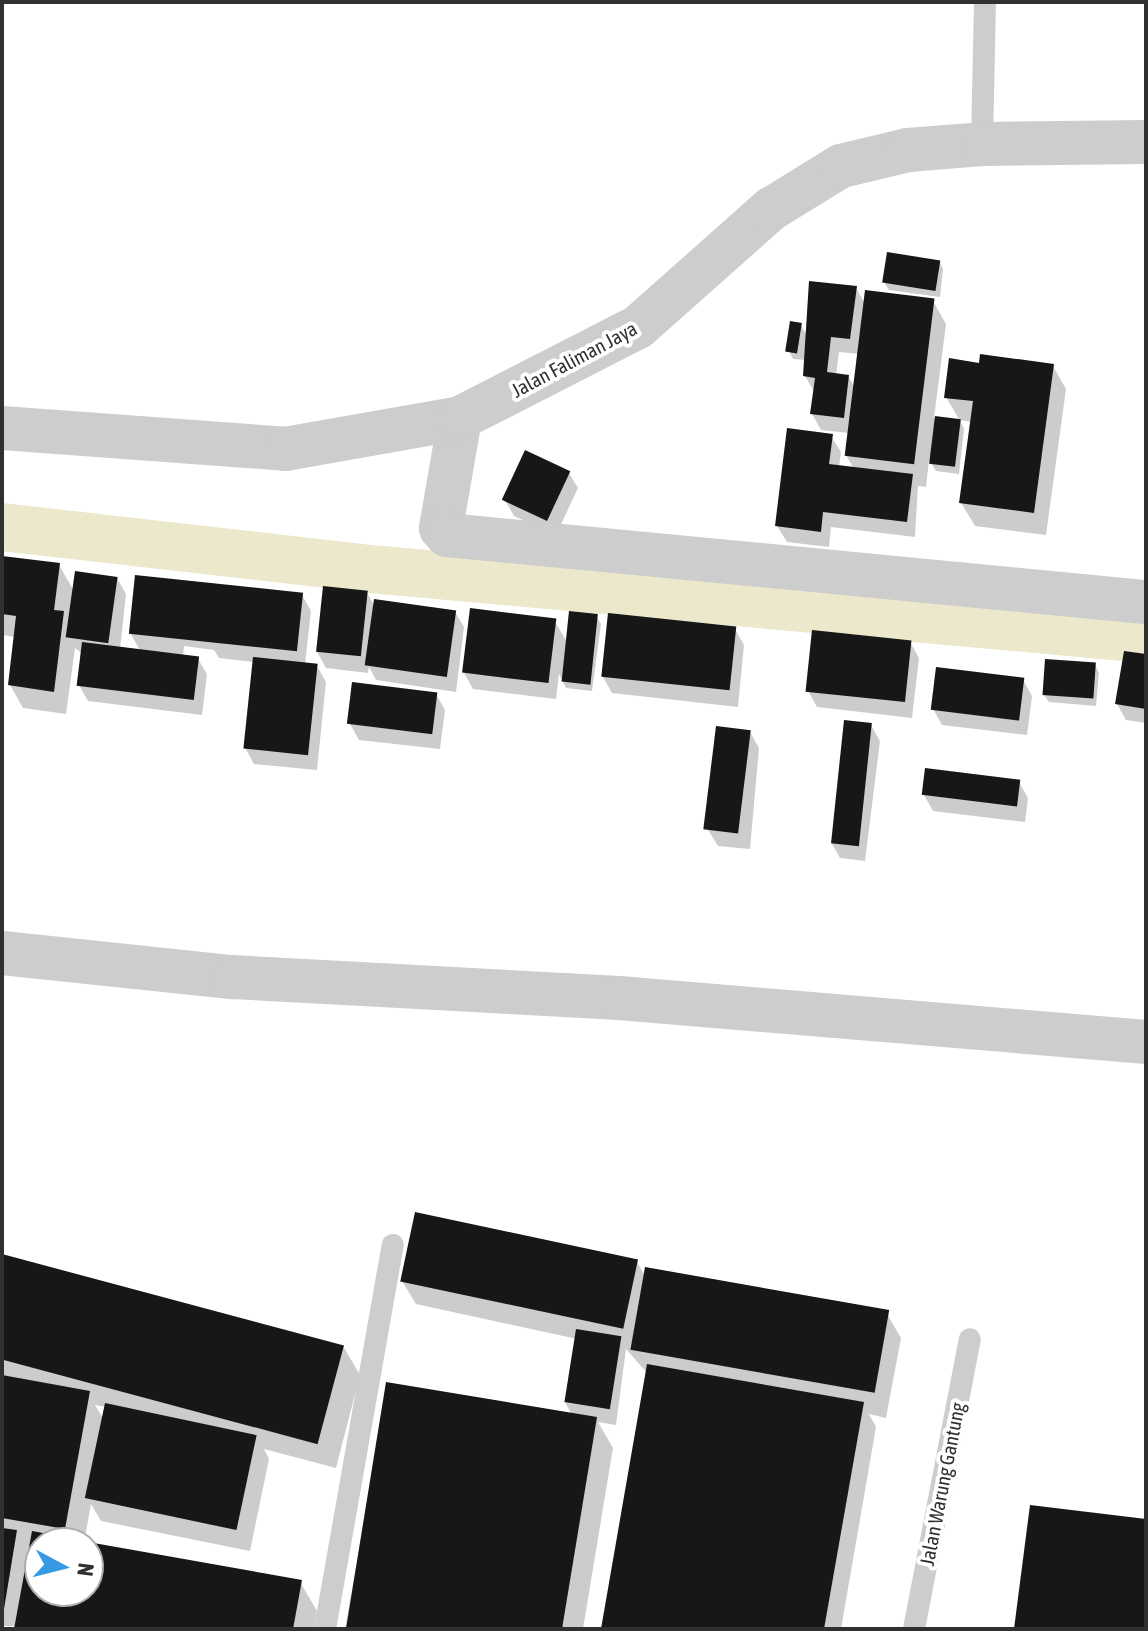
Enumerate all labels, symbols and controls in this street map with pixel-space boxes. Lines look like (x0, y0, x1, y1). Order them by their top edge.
street label: Jalan Faliman Jaya (507, 316, 641, 402)
street label: Jalan Warung Gantung (914, 1400, 970, 1568)
north arrow (24, 1527, 104, 1607)
text: N (72, 1562, 100, 1578)

